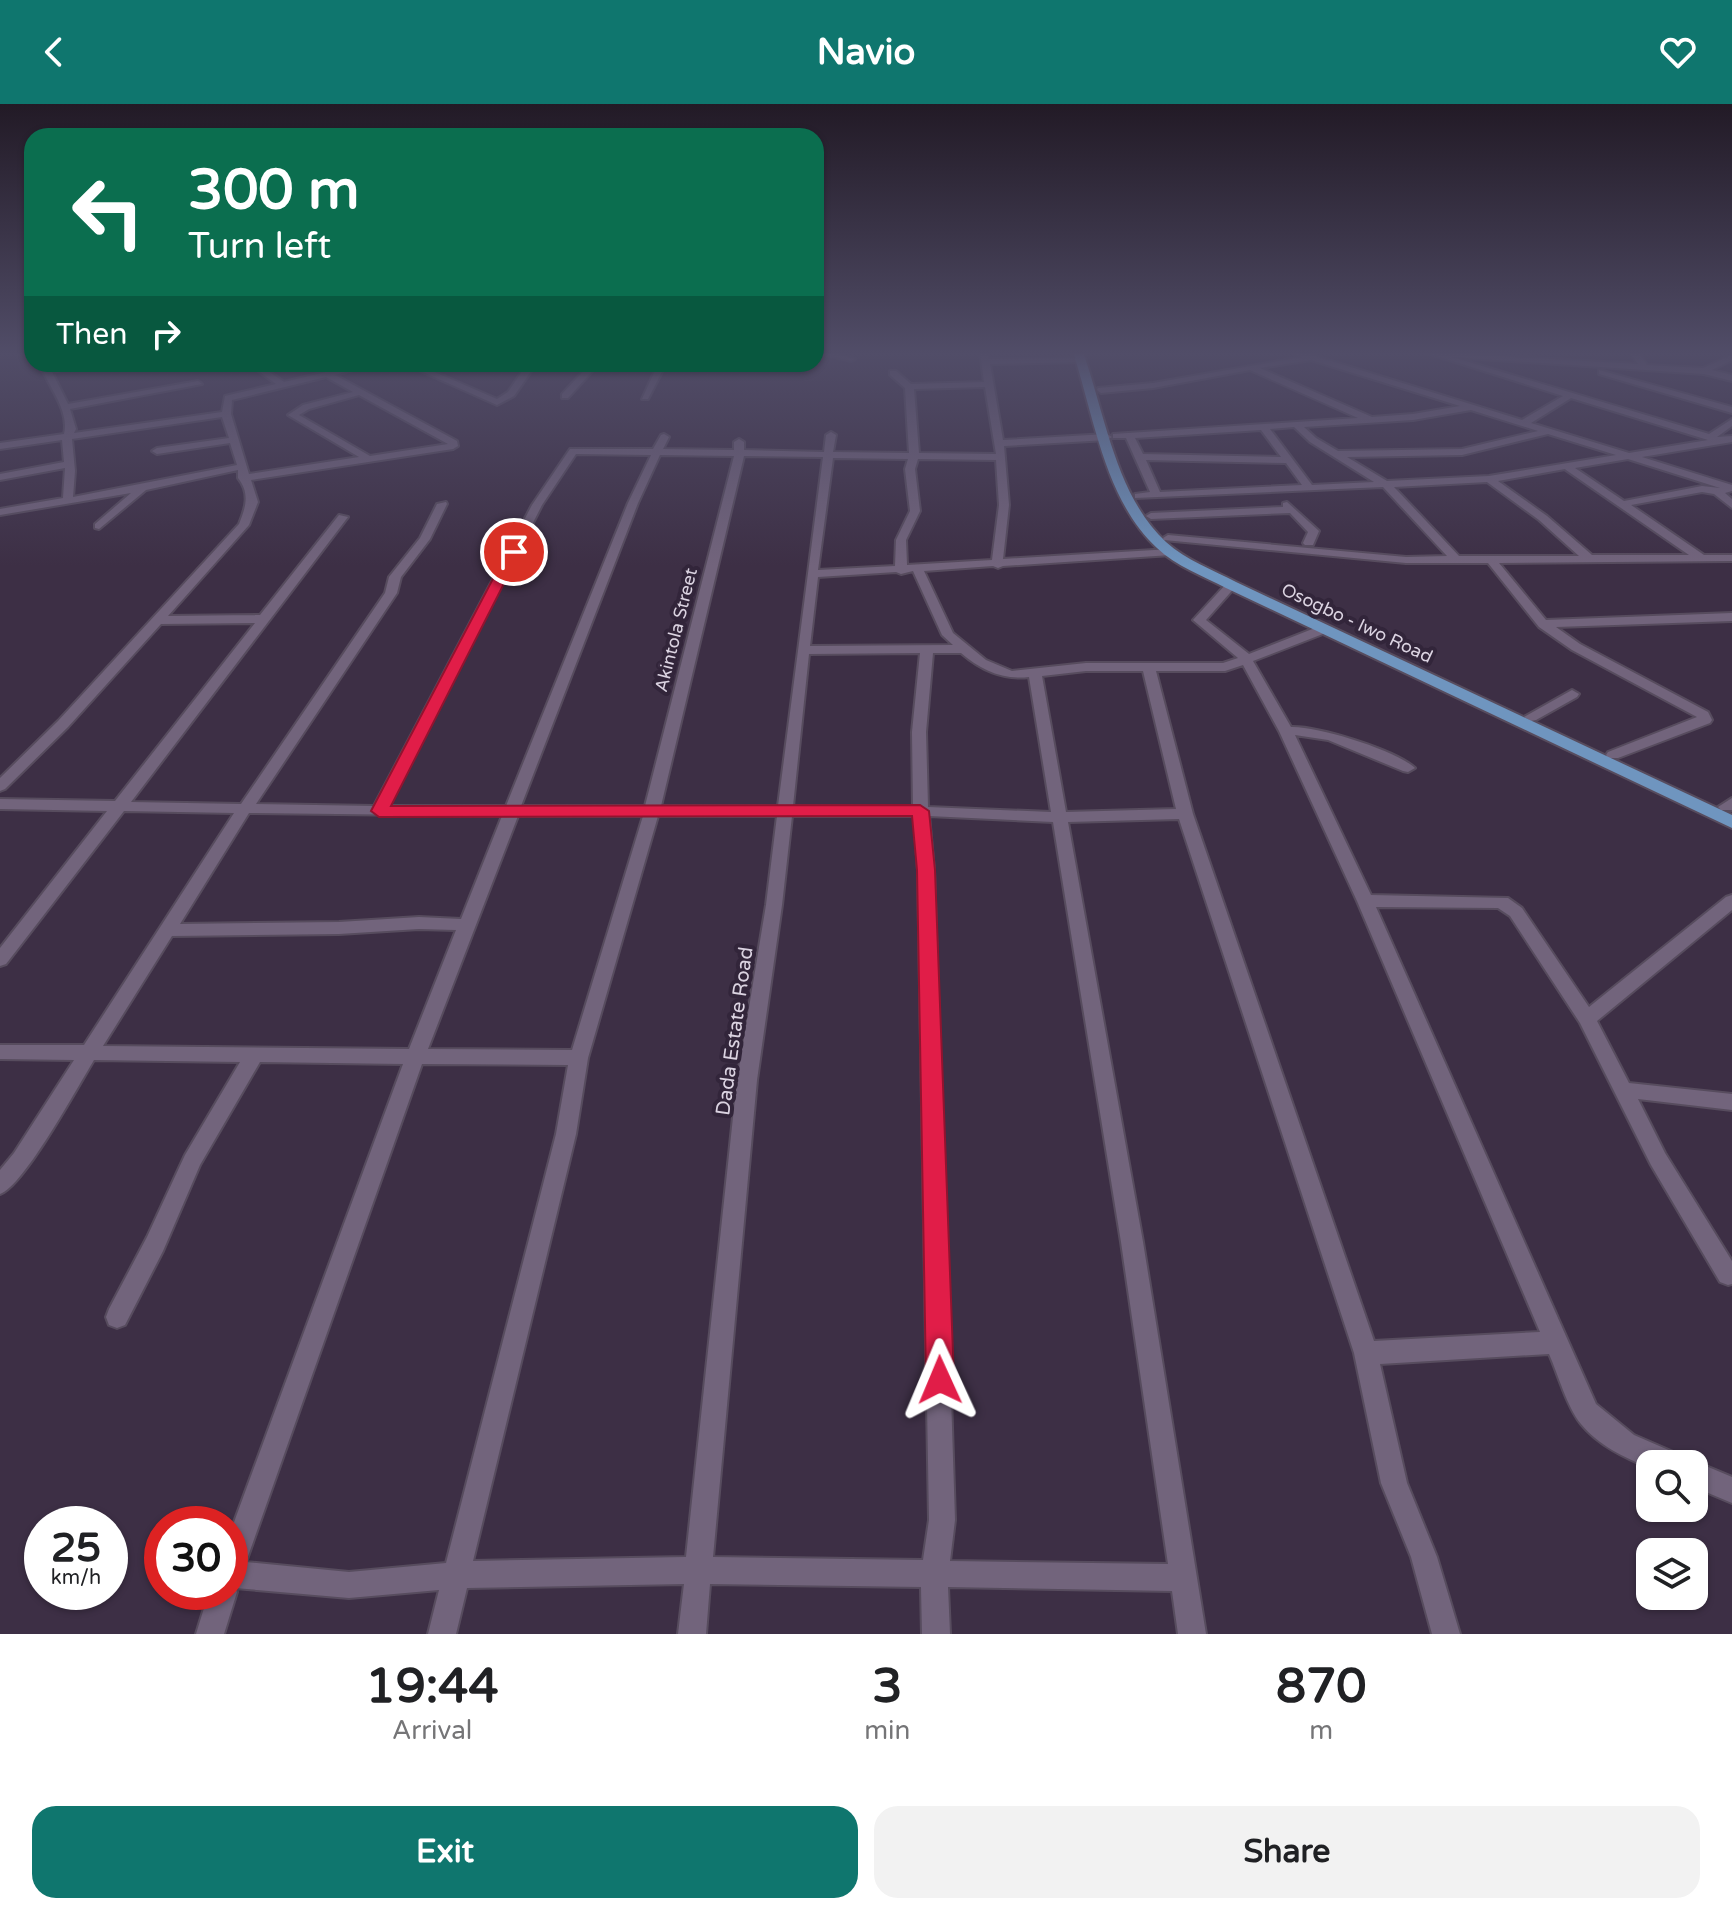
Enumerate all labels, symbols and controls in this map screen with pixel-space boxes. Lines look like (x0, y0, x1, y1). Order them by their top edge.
icon: back (32, 30, 76, 74)
icon: heart (1656, 30, 1700, 74)
text: Navio (817, 31, 915, 74)
text: 300 m (188, 157, 359, 224)
icon: left (56, 160, 160, 264)
text: Turn left (188, 225, 331, 268)
icon: right (144, 312, 188, 356)
text: Then (56, 316, 128, 353)
pin (480, 518, 548, 586)
icon: arrive (492, 530, 536, 574)
street label: Akintola Street (650, 566, 702, 694)
street label: Osogbo - Iwo Road (1278, 578, 1436, 668)
street label: Dada Estate Road (711, 945, 759, 1117)
position arrow (898, 1338, 982, 1422)
map controls (1636, 1450, 1708, 1610)
button: search (1636, 1450, 1708, 1522)
speed limit sign: 30 (144, 1506, 248, 1610)
text: 25 (51, 1524, 101, 1572)
button: layers (1636, 1538, 1708, 1610)
text: km/h (51, 1566, 101, 1590)
text: 19:44 (366, 1658, 499, 1716)
text: 3 (872, 1658, 902, 1716)
text: 870 (1276, 1658, 1366, 1716)
text: Arrival (392, 1715, 472, 1746)
text: min (864, 1715, 910, 1746)
text: m (1309, 1715, 1333, 1746)
button: Exit (32, 1806, 858, 1898)
button: Share (874, 1806, 1700, 1898)

